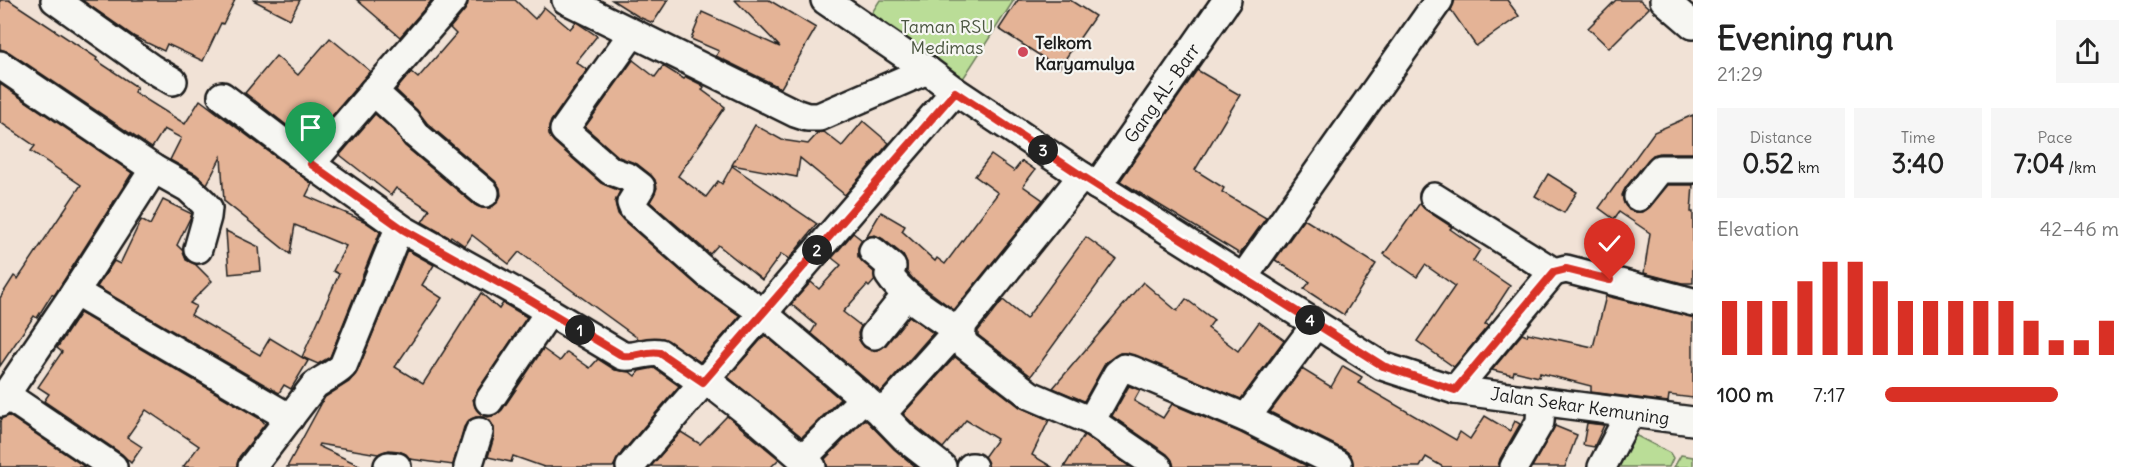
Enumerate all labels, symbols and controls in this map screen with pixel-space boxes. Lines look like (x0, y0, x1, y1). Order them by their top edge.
park label: Taman RSU Medimas (900, 15, 994, 59)
text: Evening run (1717, 17, 1893, 59)
button: share (2056, 20, 2119, 83)
place label: Telkom Karyamulya (1035, 31, 1135, 75)
street label: Gang AL- Barr (1119, 38, 1205, 147)
marker: Telkom Karyamulya (1016, 45, 1030, 59)
text: 21:29 (1717, 61, 1763, 86)
pin (285, 102, 336, 164)
icon: arrive (294, 111, 327, 144)
text: Distance (1750, 127, 1812, 147)
text: Time (1901, 127, 1935, 147)
text: Pace (2038, 127, 2072, 147)
pin: 3 (1028, 135, 1058, 165)
text: 3 (1038, 140, 1048, 160)
text: 0.52 (1742, 147, 1794, 180)
text: 3:40 (1892, 147, 1944, 180)
text: 7:04 (2014, 147, 2064, 180)
text: km (1794, 157, 1820, 177)
text: /km (2064, 157, 2096, 177)
text: Elevation (1717, 216, 1799, 241)
text: 42–46 m (2040, 216, 2119, 241)
pin (1584, 218, 1635, 280)
icon: check (1593, 227, 1626, 260)
pin: 2 (802, 235, 832, 265)
text: 2 (813, 240, 821, 260)
pin: 4 (1295, 305, 1325, 335)
text: 4 (1305, 310, 1315, 330)
pin: 1 (565, 315, 595, 345)
text: 1 (577, 320, 583, 340)
street label: Jalan Sekar Kemuning (1489, 382, 1671, 430)
text: 100 m (1717, 382, 1774, 407)
text: 7:17 (1813, 382, 1845, 407)

